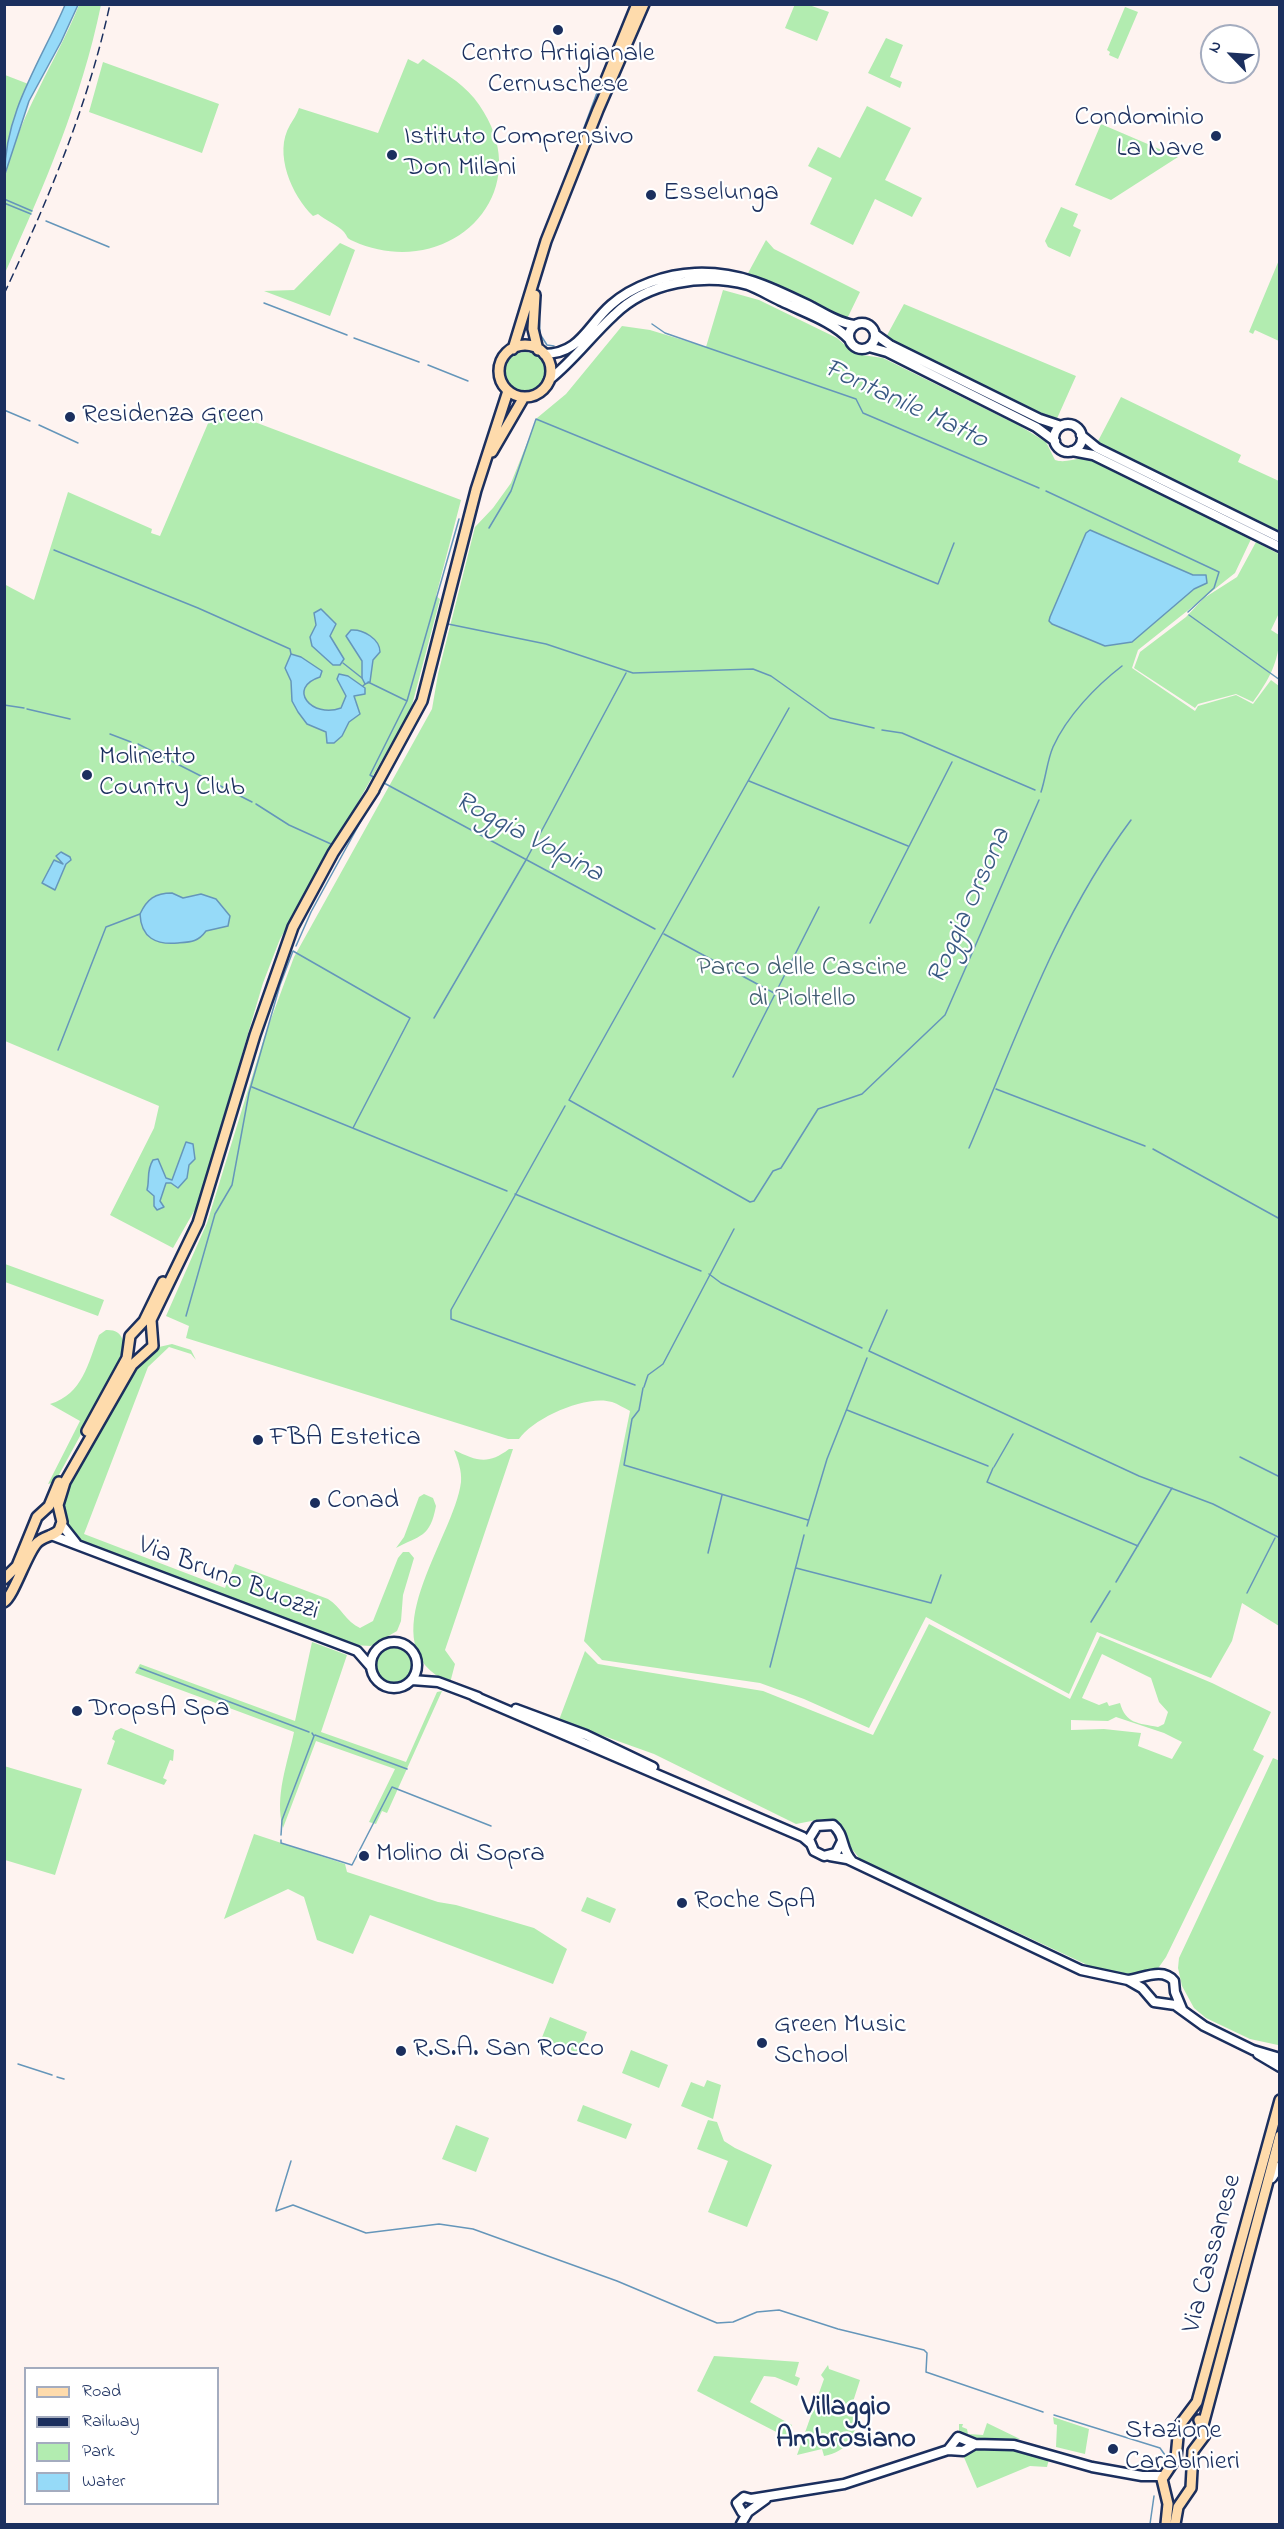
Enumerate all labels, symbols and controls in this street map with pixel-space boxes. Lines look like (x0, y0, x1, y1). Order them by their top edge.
marker: Centro Artigianale Cernuschese (551, 23, 565, 37)
north arrow (1200, 24, 1260, 84)
text: N (1202, 37, 1229, 57)
place label: Centro Artigianale Cernuschese (461, 40, 655, 103)
place label: Condominio La Nave (1075, 104, 1204, 167)
place label: Istituto Comprensivo Don Milani (404, 123, 634, 186)
marker: Condominio La Nave (1209, 129, 1223, 143)
marker: Istituto Comprensivo Don Milani (385, 148, 399, 162)
place label: Esselunga (663, 179, 779, 211)
marker: Esselunga (644, 188, 658, 202)
water label: Fontanile Matto (818, 353, 992, 459)
place label: Residenza Green (82, 401, 264, 433)
marker: Residenza Green (63, 410, 77, 424)
place label: Molinetto Country Club (99, 743, 245, 806)
marker: Molinetto Country Club (80, 768, 94, 782)
water label: Roggia Volpina (448, 786, 608, 892)
water label: Roggia Orsona (922, 824, 1020, 990)
park label: Parco delle Cascine di Pioltello (697, 954, 907, 1017)
place label: FBA Estetica (270, 1424, 421, 1456)
marker: FBA Estetica (251, 1433, 265, 1447)
place label: Conad (327, 1487, 399, 1519)
marker: Conad (308, 1496, 322, 1510)
street label: Via Bruno Buozzi (133, 1531, 323, 1629)
place label: DropsA Spa (89, 1695, 230, 1727)
marker: DropsA Spa (70, 1704, 84, 1718)
place label: Molino di Sopra (376, 1840, 545, 1872)
marker: Molino di Sopra (357, 1849, 371, 1863)
place label: Roche SpA (694, 1887, 815, 1919)
marker: Roche SpA (675, 1896, 689, 1910)
place label: Green Music School (774, 2011, 906, 2074)
place label: R.S.A. San Rocco (413, 2035, 604, 2067)
marker: Green Music School (755, 2036, 769, 2050)
marker: R.S.A. San Rocco (394, 2044, 408, 2058)
street label: Via Cassanese (1177, 2171, 1251, 2337)
legend (24, 2367, 219, 2505)
text: Road (82, 2379, 121, 2405)
district label: Villaggio Ambrosiano (776, 2392, 916, 2458)
text: Railway (82, 2409, 139, 2435)
place label: Stazione Carabinieri (1125, 2417, 1240, 2480)
text: Park (82, 2439, 115, 2465)
marker: Stazione Carabinieri (1106, 2442, 1120, 2456)
text: Water (82, 2469, 125, 2495)

